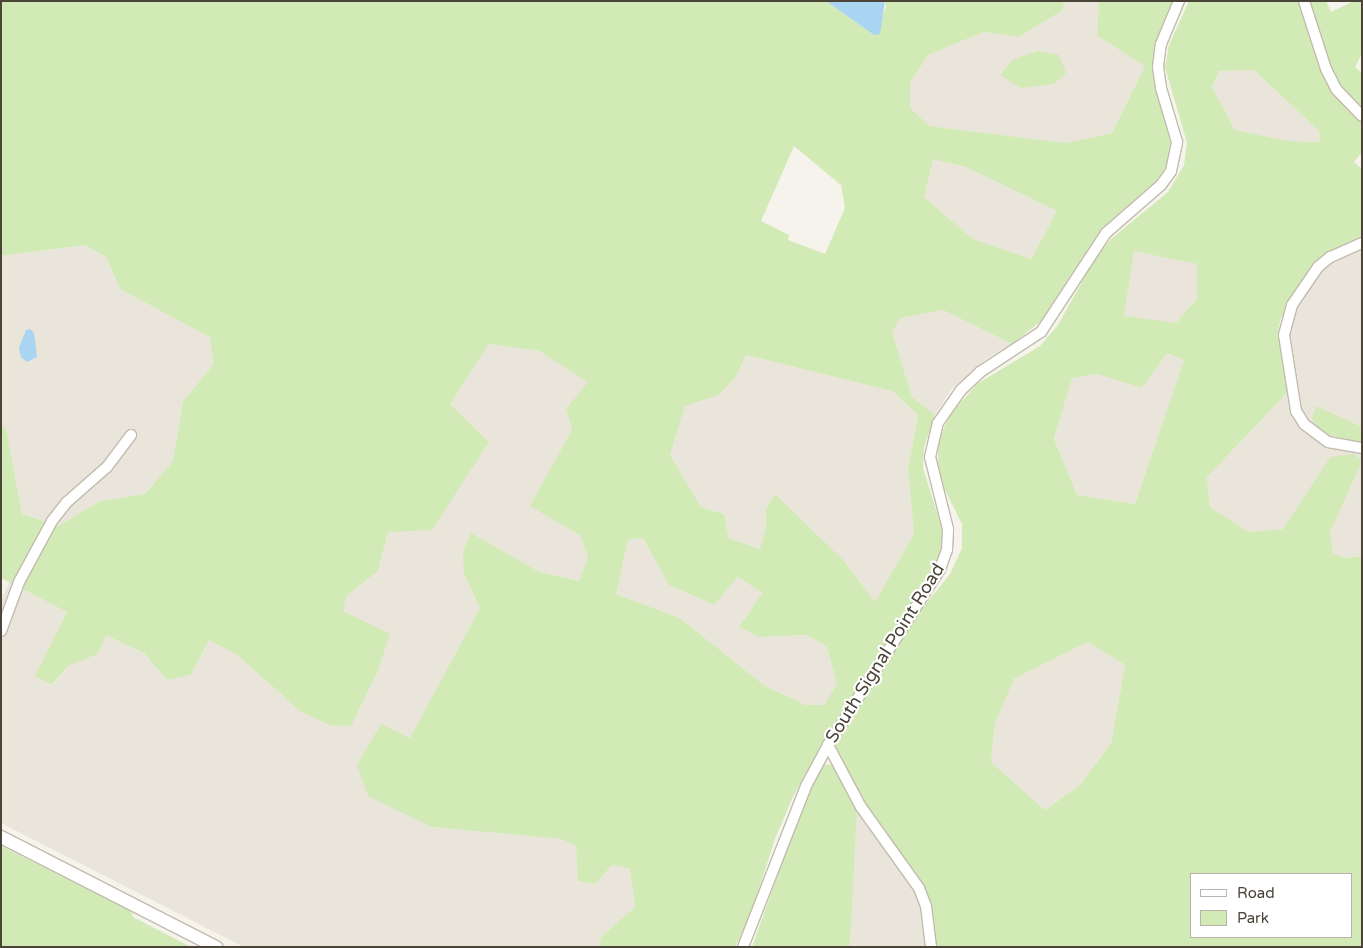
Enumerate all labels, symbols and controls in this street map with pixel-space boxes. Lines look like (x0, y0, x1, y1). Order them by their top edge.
street label: South Signal Point Road (821, 559, 949, 747)
legend (1190, 873, 1353, 938)
text: Road (1237, 884, 1275, 902)
text: Park (1237, 909, 1269, 927)

